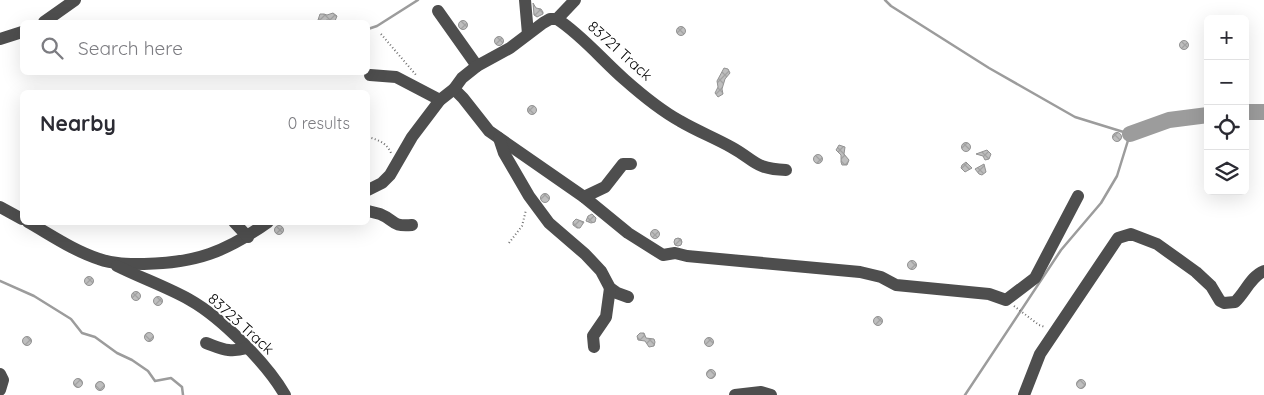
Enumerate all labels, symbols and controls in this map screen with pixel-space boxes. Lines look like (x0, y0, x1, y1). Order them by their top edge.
map controls (1204, 15, 1249, 195)
button: + (1204, 15, 1249, 60)
street label: 83721 Track (584, 17, 657, 85)
search box (20, 20, 370, 75)
icon: search (38, 34, 66, 62)
text: Search here (78, 36, 183, 60)
button: − (1204, 60, 1249, 105)
button: locate (1204, 105, 1249, 150)
text: Nearby (40, 110, 116, 136)
text: 0 results (288, 113, 350, 133)
button: layers (1204, 150, 1249, 195)
street label: 83723 Track (204, 289, 278, 358)

